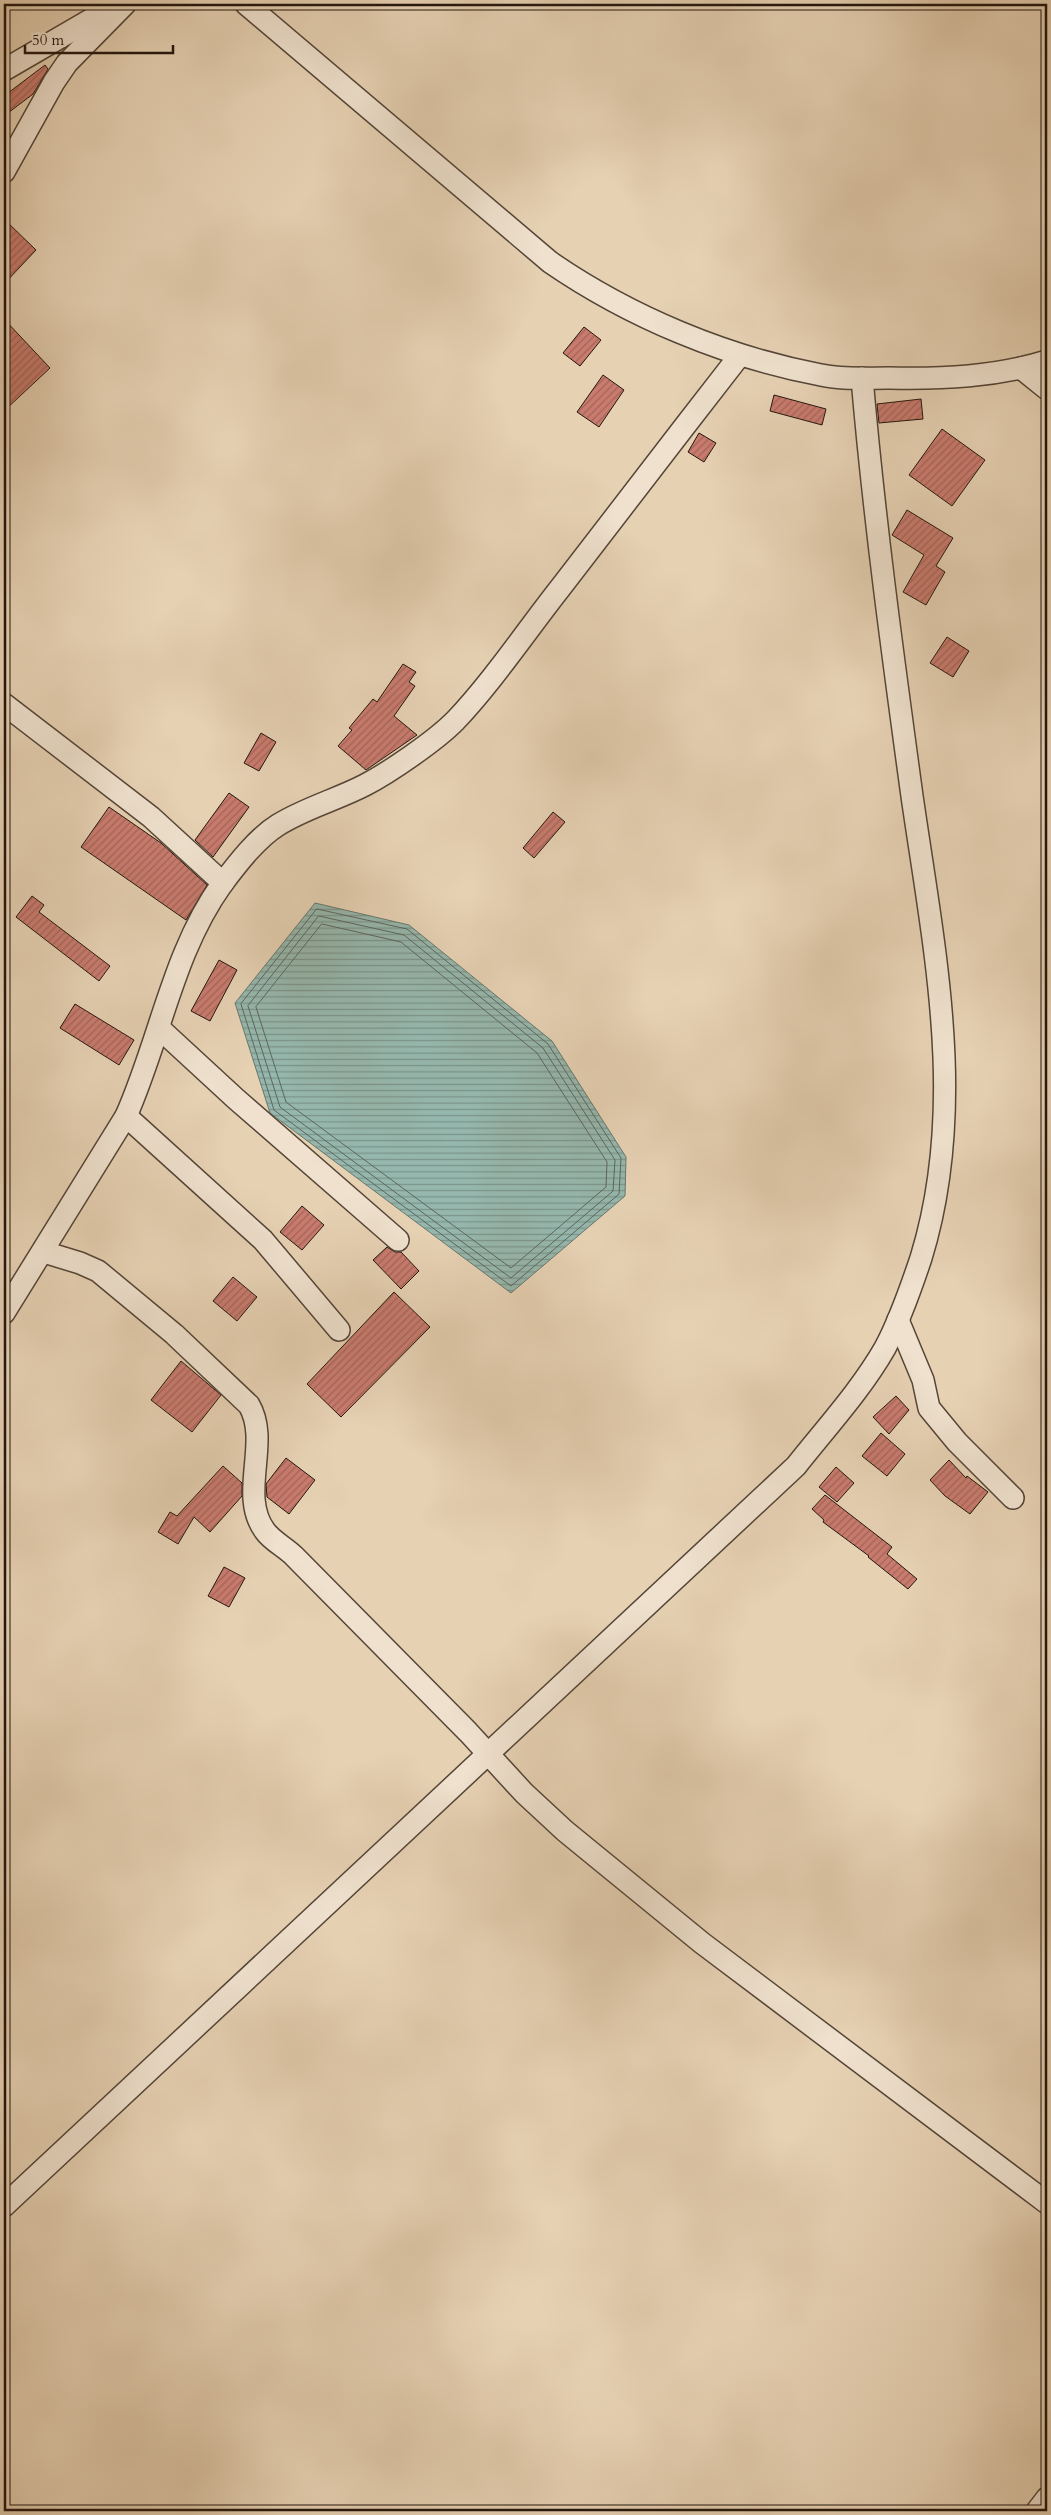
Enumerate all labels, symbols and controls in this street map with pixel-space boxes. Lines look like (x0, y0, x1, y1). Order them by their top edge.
scale bar (25, 22, 172, 54)
text: 50 m (32, 30, 64, 50)

